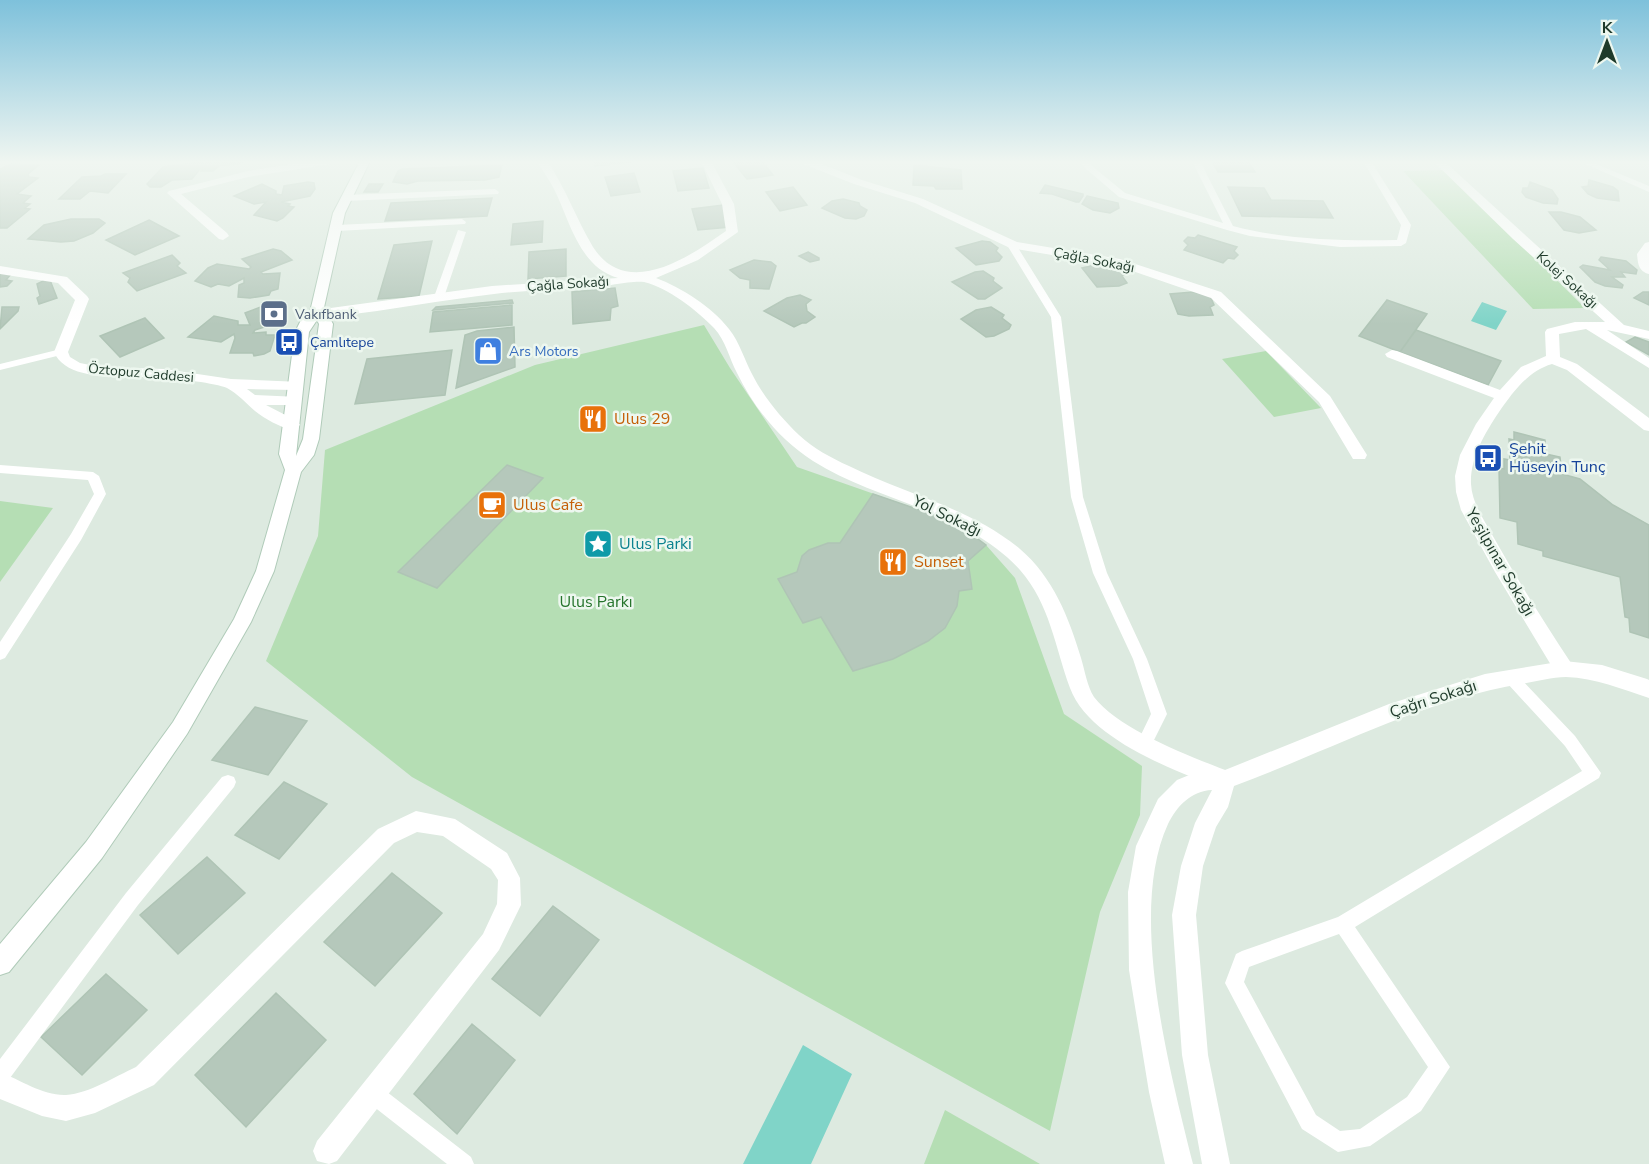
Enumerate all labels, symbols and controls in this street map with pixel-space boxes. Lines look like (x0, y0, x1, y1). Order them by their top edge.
north arrow (1577, 12, 1637, 72)
text: K (1602, 17, 1614, 39)
street label: Çağla Sokağı (1052, 243, 1136, 277)
street label: Kolej Sokağı (1532, 247, 1602, 313)
street label: Çağla Sokağı (526, 272, 610, 296)
bank icon: Vakıfbank (258, 298, 290, 330)
place label: Vakıfbank (294, 305, 358, 324)
bus stop icon: Çamlıtepe (273, 326, 305, 358)
place label: Çamlıtepe (310, 333, 374, 352)
shop icon: Ars Motors (472, 335, 504, 367)
place label: Ars Motors (509, 342, 579, 361)
street label: Öztopuz Caddesi (87, 359, 195, 387)
restaurant icon: Ulus 29 (577, 403, 609, 435)
place label: Ulus 29 (614, 408, 670, 430)
place label: Şehit Hüseyin Tunç (1509, 438, 1606, 478)
bus stop icon: Şehit Hüseyin Tunç (1472, 442, 1504, 474)
cafe icon: Ulus Cafe (476, 489, 508, 521)
street label: Yol Sokağı (908, 489, 985, 542)
place label: Ulus Cafe (513, 494, 583, 516)
street label: Yeşilpınar Sokağı (1460, 503, 1540, 620)
place icon: Ulus Parki (582, 528, 614, 560)
place label: Ulus Parki (619, 533, 692, 555)
restaurant icon: Sunset (877, 546, 909, 578)
place label: Sunset (914, 551, 964, 573)
park label: Ulus Parkı (560, 591, 632, 613)
street label: Çağrı Sokağı (1387, 675, 1479, 723)

